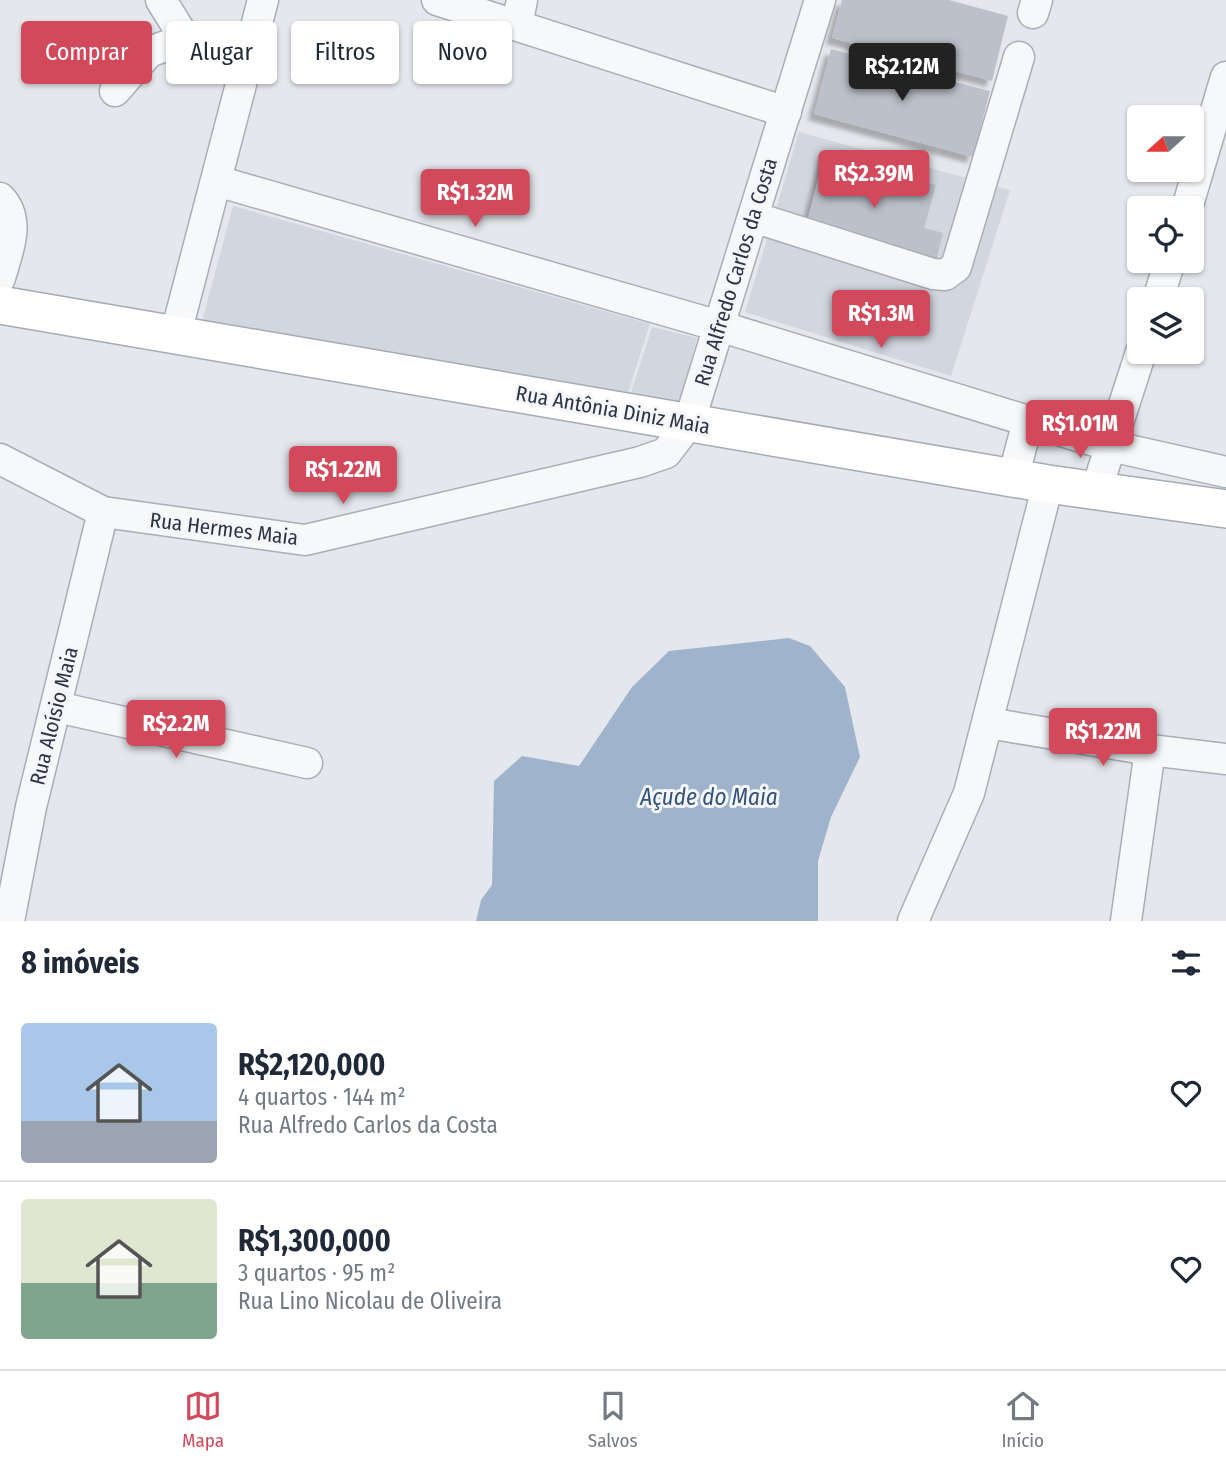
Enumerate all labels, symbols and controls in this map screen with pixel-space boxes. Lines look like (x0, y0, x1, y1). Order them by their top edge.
chip: Comprar (21, 21, 152, 84)
chip: Alugar (166, 21, 277, 84)
chip: Filtros (291, 21, 399, 84)
chip: Novo (413, 21, 512, 84)
pin: R$2.12M (837, 43, 967, 103)
text: R$2.12M (865, 52, 939, 80)
north arrow (1127, 105, 1204, 182)
map controls (1127, 105, 1204, 364)
pin: R$2.39M (809, 150, 939, 210)
street label: Rua Alfredo Carlos da Costa (689, 155, 783, 389)
text: R$2.39M (834, 159, 914, 187)
pin: R$1.32M (410, 170, 540, 229)
text: R$1.32M (437, 178, 513, 206)
button: locate (1127, 196, 1204, 273)
button: layers (1127, 287, 1204, 364)
pin: R$1.3M (824, 290, 938, 350)
text: R$1.3M (848, 299, 914, 327)
street label: Rua Antônia Diniz Maia (514, 380, 712, 440)
pin: R$1.01M (1015, 400, 1145, 460)
text: R$1.01M (1042, 409, 1118, 437)
pin: R$1.22M (278, 447, 408, 506)
text: R$1.22M (305, 455, 381, 483)
street label: Rua Hermes Maia (148, 507, 300, 551)
street label: Rua Aloísio Maia (24, 644, 84, 788)
pin: R$2.2M (119, 700, 233, 760)
pin: R$1.22M (1038, 708, 1168, 768)
text: R$2.2M (142, 709, 210, 737)
text: R$1.22M (1065, 717, 1141, 745)
water label: Açude do Maia (639, 783, 778, 811)
icon: filters (1167, 944, 1205, 982)
text: 8 imóveis (21, 945, 140, 981)
text: R$2,120,000 (238, 1047, 385, 1083)
icon: home (77, 1051, 161, 1135)
icon: heart (1167, 1074, 1205, 1112)
text: 4 quartos · 144 m² (238, 1083, 406, 1111)
text: Rua Alfredo Carlos da Costa (238, 1111, 498, 1139)
text: R$1,300,000 (238, 1223, 391, 1259)
icon: home (77, 1227, 161, 1311)
icon: heart (1167, 1250, 1205, 1288)
text: 3 quartos · 95 m² (238, 1259, 395, 1287)
text: Rua Lino Nicolau de Oliveira (238, 1287, 502, 1315)
tab: Mapa (182, 1387, 224, 1452)
tab: Salvos (588, 1387, 638, 1452)
tab: Início (1001, 1387, 1044, 1452)

